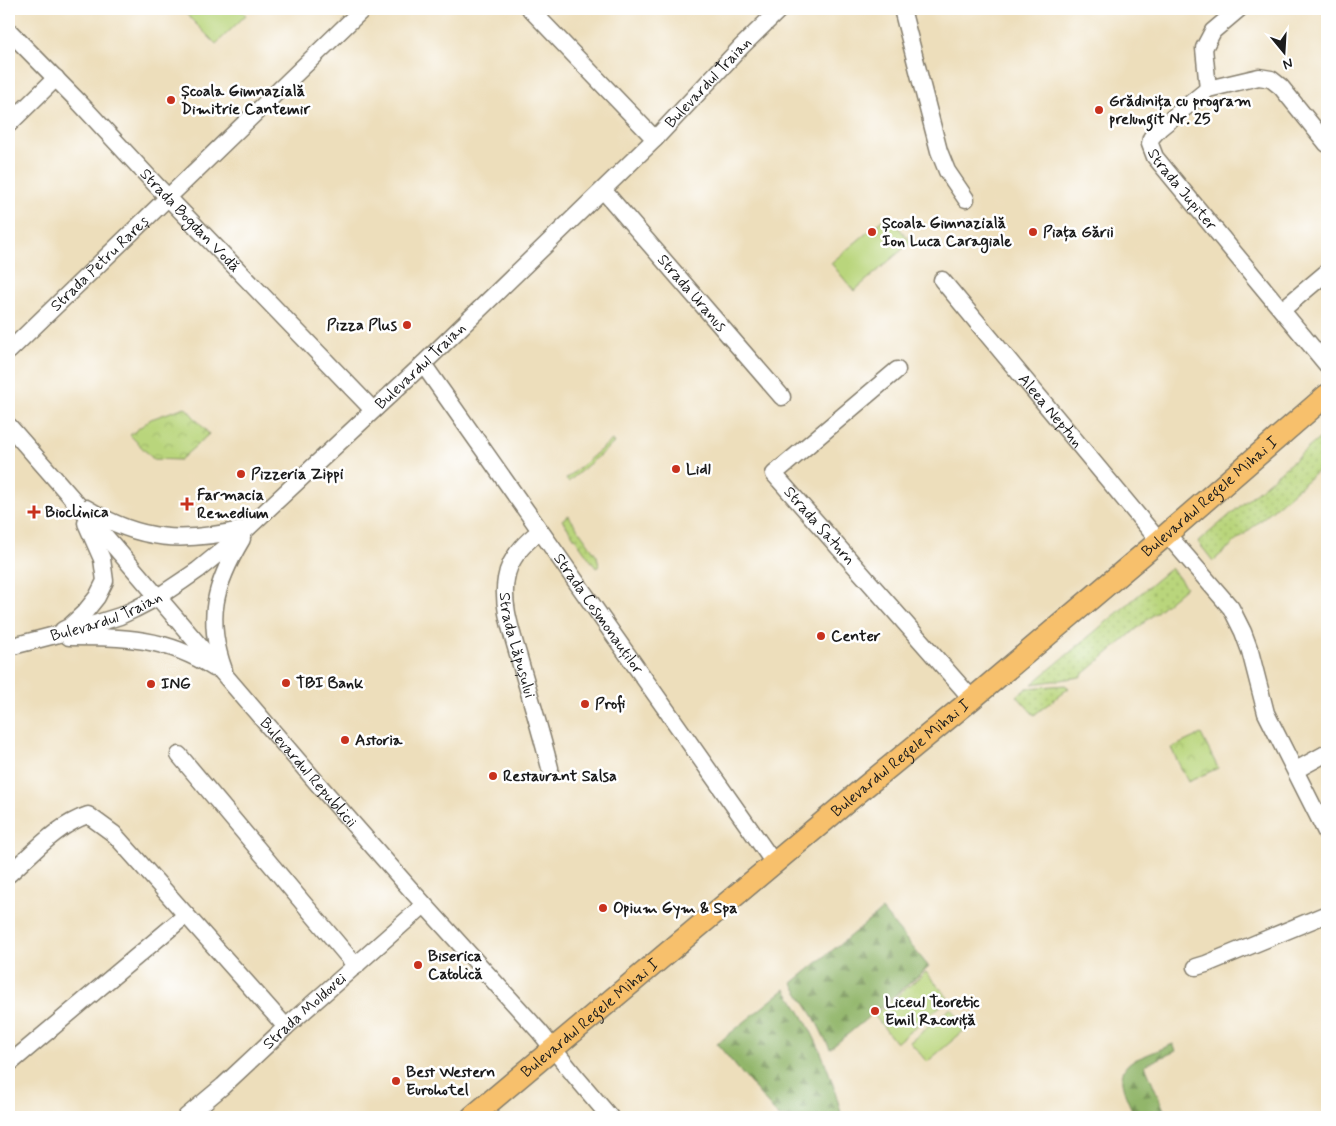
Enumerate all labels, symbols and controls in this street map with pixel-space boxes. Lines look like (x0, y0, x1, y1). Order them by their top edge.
north arrow (1258, 28, 1308, 78)
street label: Bulevardul Traian (660, 32, 756, 133)
text: N (1280, 53, 1295, 73)
place label: Școala Gimnazială Dimitrie Cantemir (181, 81, 310, 120)
place label: Grădinița cu program prelungit Nr. 25 (1109, 91, 1251, 132)
marker: Școala Gimnazială Dimitrie Cantemir (165, 94, 177, 106)
marker: Grădinița cu program prelungit Nr. 25 (1093, 104, 1105, 116)
street label: Strada Jupiter (1142, 146, 1222, 235)
street label: Strada Bogdan Vodă (135, 164, 245, 277)
street label: Strada Petru Rareș (46, 211, 153, 316)
place label: Școala Gimnazială Ion Luca Caragiale (882, 213, 1012, 254)
place label: Piața Gării (1043, 222, 1114, 243)
marker: Școala Gimnazială Ion Luca Caragiale (866, 226, 878, 238)
marker: Piața Gării (1027, 226, 1039, 238)
street label: Strada Uranus (653, 250, 731, 336)
place label: Pizza Plus (327, 315, 398, 336)
street label: Bulevardul Traian (370, 318, 470, 414)
marker: Pizza Plus (401, 319, 413, 331)
street label: Aleea Neptun (1014, 369, 1088, 452)
street label: Bulevardul Regele Mihai I (1137, 432, 1283, 562)
place label: Lidl (686, 459, 711, 480)
marker: Lidl (670, 463, 682, 475)
place label: Pizzeria Zippi (251, 464, 344, 485)
marker: Pizzeria Zippi (235, 468, 247, 480)
street label: Strada Saturn (779, 482, 860, 570)
place label: Farmacia Remedium (197, 485, 269, 524)
marker: Farmacia Remedium (181, 498, 193, 510)
place label: Bioclinica (45, 502, 109, 523)
marker: Bioclinica (27, 505, 41, 519)
street label: Strada Cosmonauților (549, 549, 648, 678)
street label: Bulevardul Traian (48, 586, 166, 646)
street label: Strada Lăpușului (494, 592, 541, 701)
place label: Center (831, 626, 881, 647)
marker: Center (815, 630, 827, 642)
place label: TBI Bank (296, 673, 364, 694)
place label: ING (161, 674, 191, 695)
marker: TBI Bank (280, 677, 292, 689)
marker: ING (145, 678, 157, 690)
place label: Profi (595, 694, 625, 715)
street label: Bulevardul Regele Mihai I (826, 694, 974, 822)
marker: Profi (579, 698, 591, 710)
street label: Bulevardul Republicii (255, 713, 362, 832)
place label: Astoria (355, 730, 403, 751)
marker: Astoria (339, 734, 351, 746)
place label: Restaurant Salsa (503, 766, 617, 787)
marker: Restaurant Salsa (487, 770, 499, 782)
place label: Opium Gym & Spa (613, 898, 737, 919)
marker: Opium Gym & Spa (597, 902, 609, 914)
place label: Biserica Catolică (428, 946, 483, 985)
street label: Bulevardul Regele Mihai I (516, 954, 663, 1082)
marker: Biserica Catolică (412, 959, 424, 971)
street label: Strada Moldovei (258, 968, 351, 1054)
place label: Liceul Teoretic Emil Racoviță (885, 992, 980, 1031)
marker: Liceul Teoretic Emil Racoviță (869, 1005, 881, 1017)
place label: Best Western Eurohotel (406, 1062, 495, 1101)
marker: Best Western Eurohotel (390, 1075, 402, 1087)

